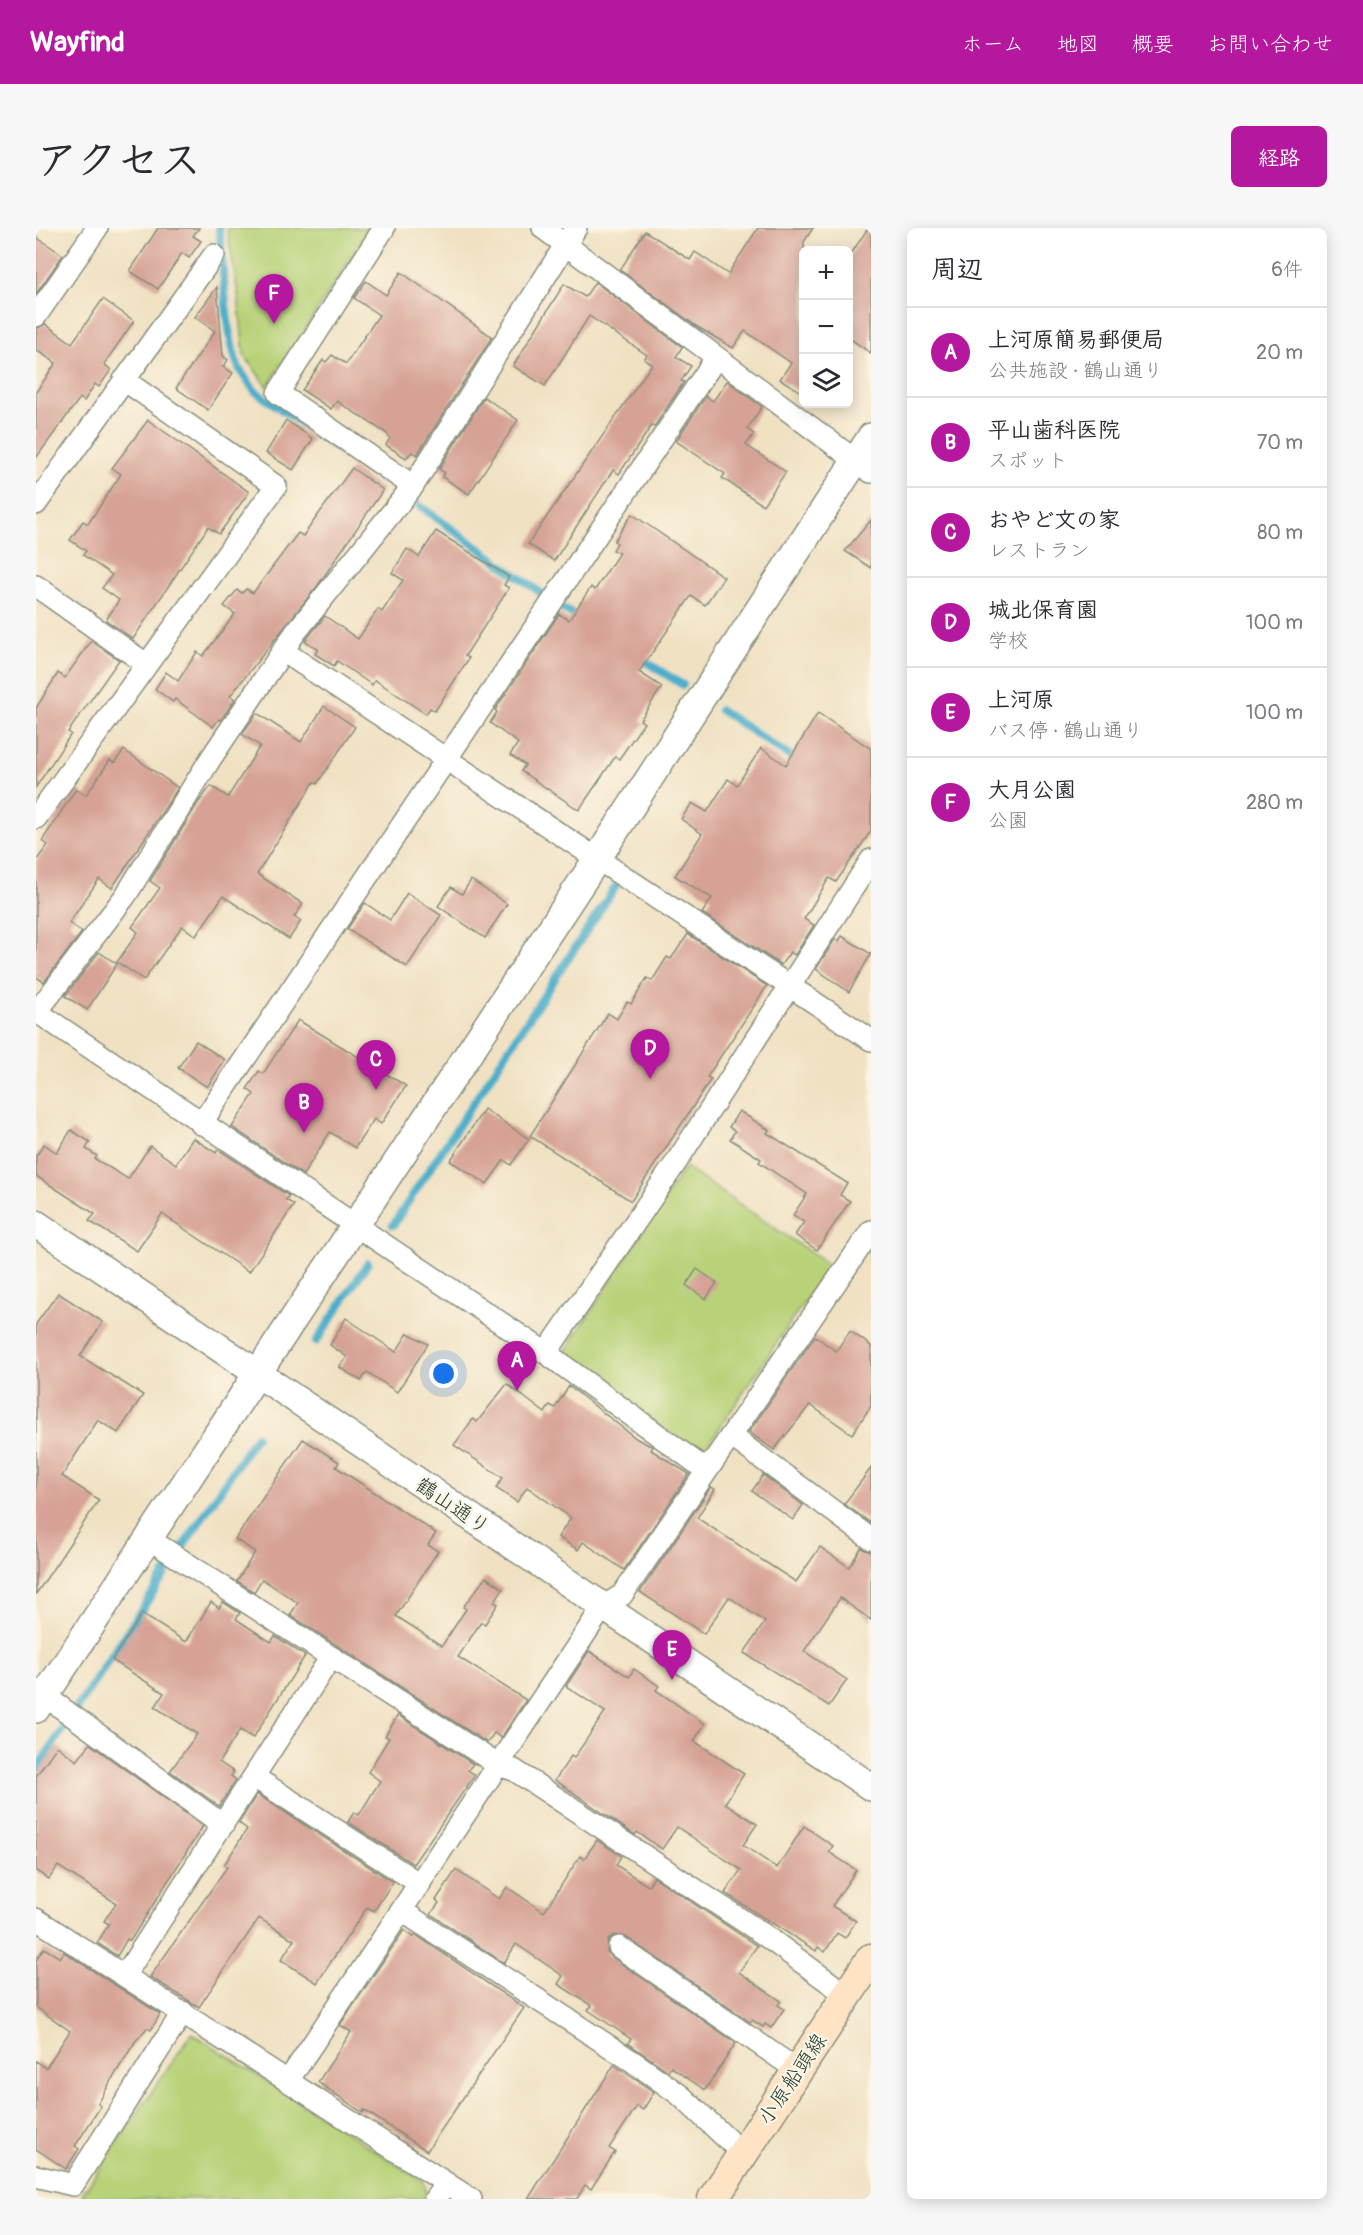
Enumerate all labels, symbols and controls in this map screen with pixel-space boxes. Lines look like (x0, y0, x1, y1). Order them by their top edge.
text: Wayfind (30, 25, 125, 60)
text: ホーム (962, 31, 1024, 58)
text: 地図 (1057, 31, 1099, 58)
text: 概要 (1132, 31, 1174, 58)
text: お問い合わせ (1207, 31, 1333, 58)
button: 経路 (1231, 126, 1327, 187)
text: アクセス (36, 135, 201, 187)
map controls (799, 246, 853, 408)
button: + (799, 246, 853, 300)
text: 周辺 (931, 254, 983, 286)
text: 6件 (1271, 257, 1303, 282)
pin: F (254, 274, 294, 324)
button: − (799, 300, 853, 354)
text: 上河原簡易郵便局 (988, 326, 1164, 354)
text: A (944, 340, 957, 365)
text: 20 m (1256, 340, 1303, 365)
button: layers (799, 354, 853, 408)
text: 公共施設 · 鶴山通り (988, 358, 1163, 383)
text: 平山歯科医院 (988, 416, 1120, 444)
text: B (945, 430, 956, 455)
text: 70 m (1257, 430, 1303, 455)
text: スポット (988, 448, 1068, 473)
text: おやど文の家 (988, 506, 1120, 534)
text: C (944, 520, 957, 545)
text: 80 m (1257, 520, 1303, 545)
text: レストラン (988, 538, 1090, 563)
text: 城北保育園 (988, 596, 1098, 624)
text: D (944, 610, 957, 635)
text: 100 m (1246, 610, 1303, 635)
text: 学校 (988, 628, 1028, 653)
text: 上河原 (988, 686, 1054, 714)
text: E (945, 700, 956, 725)
text: 100 m (1246, 700, 1303, 725)
text: バス停 · 鶴山通り (988, 718, 1143, 743)
text: 大月公園 (988, 776, 1076, 804)
text: F (944, 790, 957, 815)
text: 280 m (1246, 790, 1303, 815)
text: 公園 (988, 808, 1028, 833)
pin: D (630, 1030, 670, 1079)
pin: C (356, 1040, 396, 1090)
pin: B (284, 1084, 324, 1133)
pin: A (498, 1342, 536, 1391)
your location (429, 1359, 458, 1388)
street label: 鶴山通り (410, 1472, 495, 1541)
pin: E (652, 1630, 692, 1680)
street label: 小原船頭線 (752, 2028, 833, 2130)

